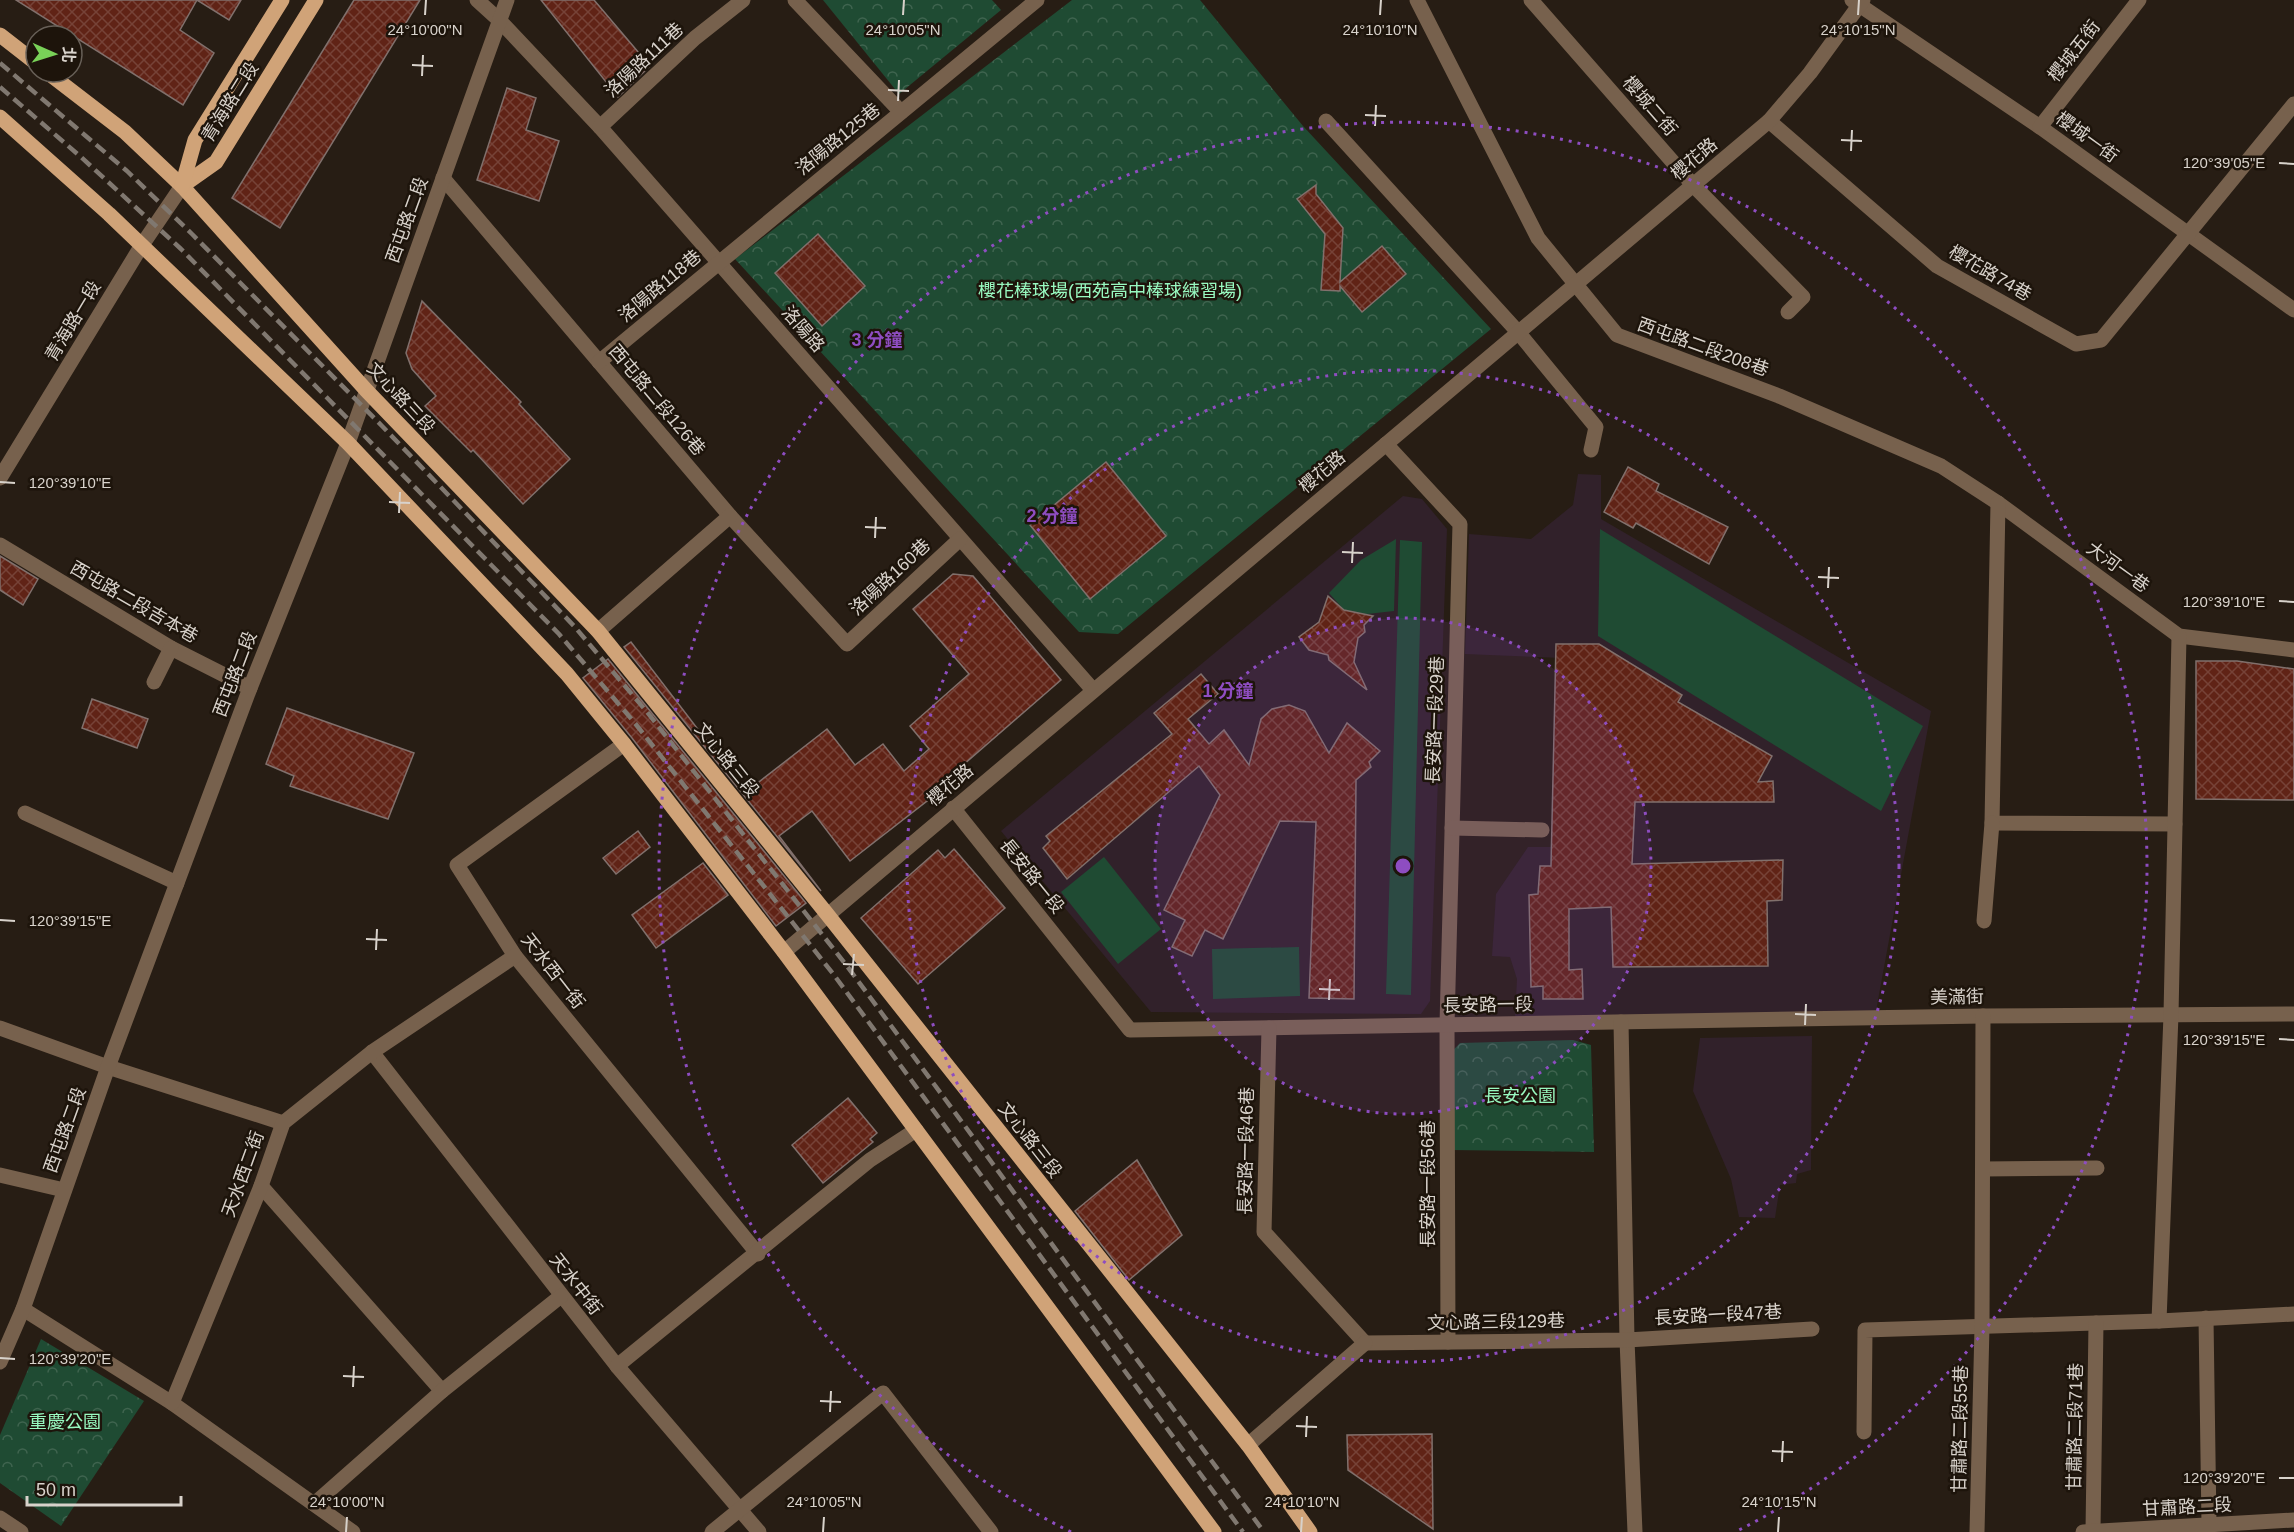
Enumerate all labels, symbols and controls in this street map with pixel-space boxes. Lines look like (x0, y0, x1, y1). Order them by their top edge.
street label: 櫻城五街 (2044, 16, 2104, 86)
street label: 洛陽路111巷 (601, 19, 687, 101)
text: 24°10'00"N (387, 21, 463, 38)
text: 24°10'05"N (865, 21, 941, 38)
text: 24°10'10"N (1342, 21, 1418, 38)
text: 24°10'15"N (1820, 21, 1896, 38)
north arrow (24, 24, 84, 84)
text: 北 (60, 46, 77, 63)
street label: 青海路二段 (198, 59, 262, 145)
street label: 櫻城二街 (1619, 72, 1681, 140)
street label: 洛陽路125巷 (792, 99, 884, 179)
street label: 櫻城一街 (2052, 108, 2122, 166)
street label: 櫻花路 (1667, 134, 1721, 184)
text: 120°39'05"E (2183, 154, 2265, 171)
street label: 西屯路二段 (382, 174, 432, 266)
street label: 櫻花路74巷 (1945, 241, 2035, 305)
street label: 洛陽路118巷 (615, 246, 705, 326)
street label: 青海路一段 (41, 277, 105, 365)
park label: 櫻花棒球場(西苑高中棒球練習場) (978, 281, 1242, 301)
street label: 洛陽路 (778, 302, 828, 356)
street label: 西屯路二段208巷 (1635, 314, 1771, 380)
text: 3 分鐘 (851, 330, 903, 350)
street label: 西屯路二段126巷 (605, 341, 709, 459)
street label: 文心路三段 (363, 358, 439, 438)
street label: 櫻花路 (1295, 447, 1349, 497)
text: 120°39'10"E (29, 474, 111, 491)
text: 2 分鐘 (1026, 506, 1078, 526)
street label: 洛陽路160巷 (846, 535, 934, 619)
street label: 大河一巷 (2083, 538, 2153, 596)
street label: 西屯路二段吉本巷 (67, 557, 201, 647)
text: 120°39'10"E (2183, 593, 2265, 610)
street label: 西屯路二段 (210, 628, 260, 720)
street label: 長安路一段29巷 (1423, 656, 1447, 784)
text: 1 分鐘 (1202, 681, 1254, 701)
street label: 文心路三段 (691, 719, 763, 801)
street label: 櫻花路 (923, 760, 977, 810)
street label: 長安路一段 (996, 835, 1068, 917)
centre of rings (1393, 856, 1413, 876)
text: 120°39'15"E (29, 912, 111, 929)
street label: 天水西一街 (517, 929, 589, 1013)
street label: 美滿街 (1930, 987, 1984, 1007)
street label: 長安路一段 (1443, 994, 1533, 1016)
text: 120°39'15"E (2183, 1031, 2265, 1048)
street label: 西屯路二段 (40, 1084, 90, 1176)
park label: 長安公園 (1484, 1086, 1556, 1106)
street label: 長安路一段46巷 (1235, 1087, 1257, 1215)
street label: 文心路三段 (994, 1098, 1066, 1182)
street label: 長安路一段56巷 (1418, 1120, 1438, 1248)
street label: 天水西二街 (218, 1128, 268, 1220)
street label: 天水中街 (546, 1249, 606, 1319)
street label: 長安路一段47巷 (1654, 1302, 1782, 1328)
street label: 文心路三段129巷 (1427, 1311, 1565, 1333)
text: 120°39'20"E (29, 1350, 111, 1367)
street label: 甘肅路二段71巷 (2064, 1363, 2086, 1491)
street label: 甘肅路二段55巷 (1949, 1365, 1971, 1493)
park label: 重慶公園 (29, 1412, 101, 1432)
scale bar (27, 1469, 182, 1507)
text: 120°39'20"E (2183, 1469, 2265, 1486)
text: 50 m (36, 1480, 76, 1500)
text: 24°10'00"N (309, 1493, 385, 1510)
text: 24°10'05"N (786, 1493, 862, 1510)
text: 24°10'10"N (1264, 1493, 1340, 1510)
text: 24°10'15"N (1741, 1493, 1817, 1510)
street label: 甘肅路二段 (2142, 1495, 2232, 1519)

